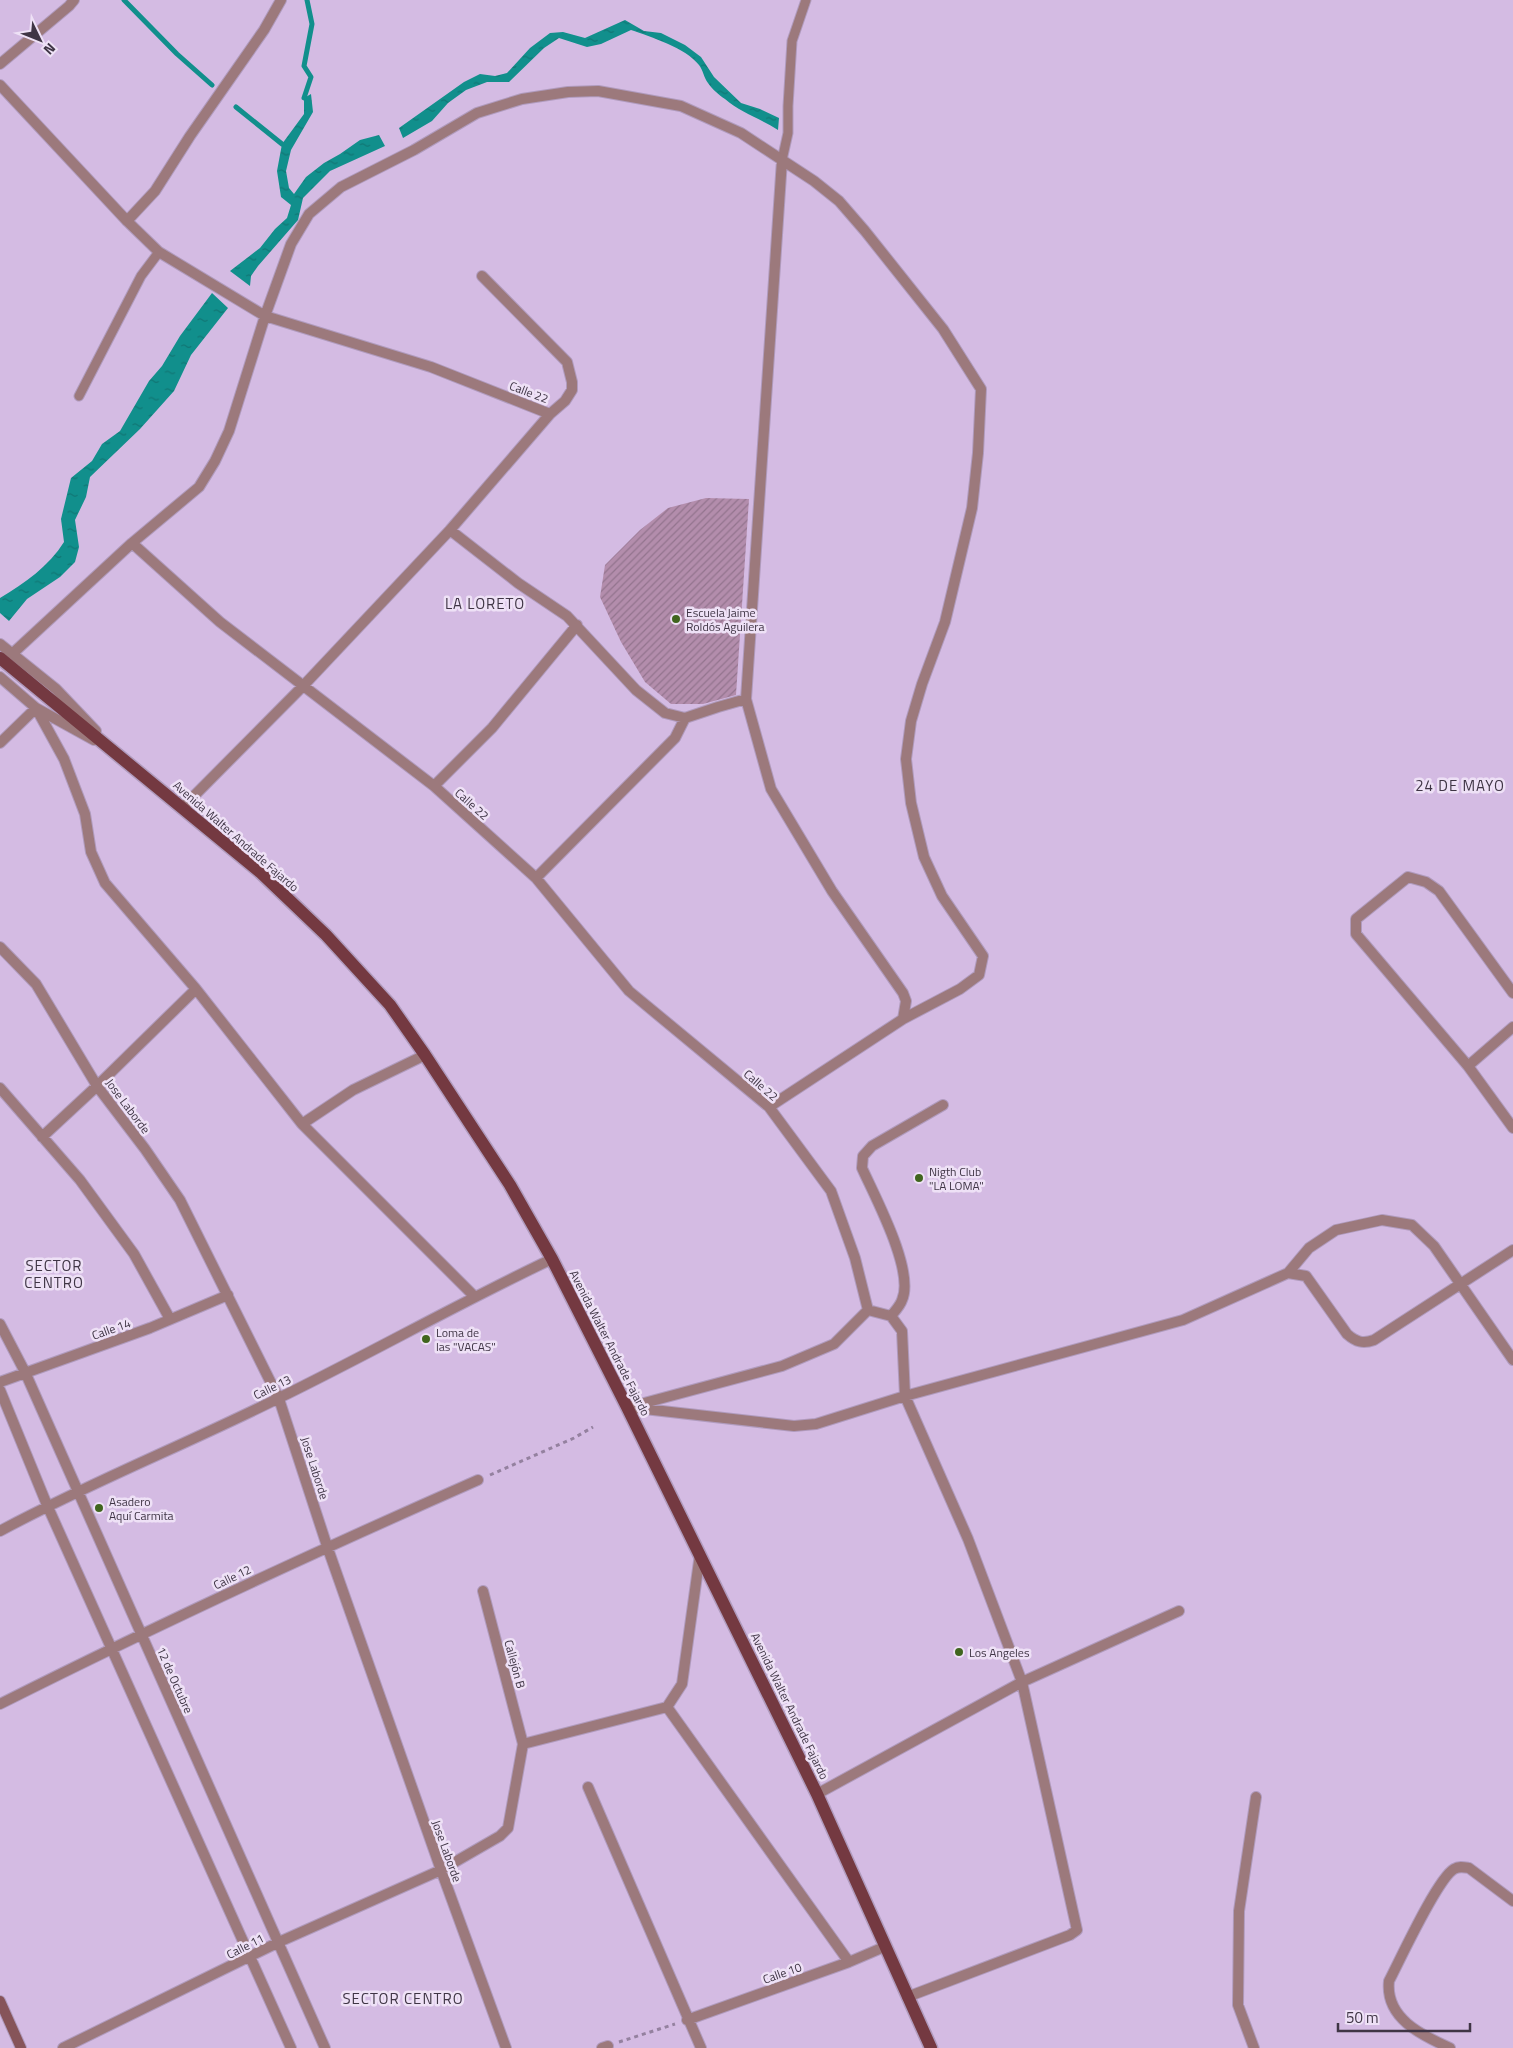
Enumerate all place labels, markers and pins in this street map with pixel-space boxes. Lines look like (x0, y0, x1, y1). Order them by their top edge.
place label: Escuela Jaime Roldós Aguilera (686, 603, 765, 636)
marker: Escuela Jaime Roldós Aguilera (670, 613, 682, 625)
place label: Nigth Club "LA LOMA" (929, 1162, 984, 1195)
marker: Nigth Club "LA LOMA" (913, 1172, 925, 1184)
place label: Loma de las "VACAS" (436, 1323, 496, 1356)
marker: Loma de las "VACAS" (420, 1333, 432, 1345)
place label: Asadero Aquí Carmita (109, 1492, 174, 1525)
marker: Asadero Aquí Carmita (93, 1502, 105, 1514)
place label: Los Angeles (969, 1643, 1030, 1662)
marker: Los Angeles (953, 1646, 965, 1658)

